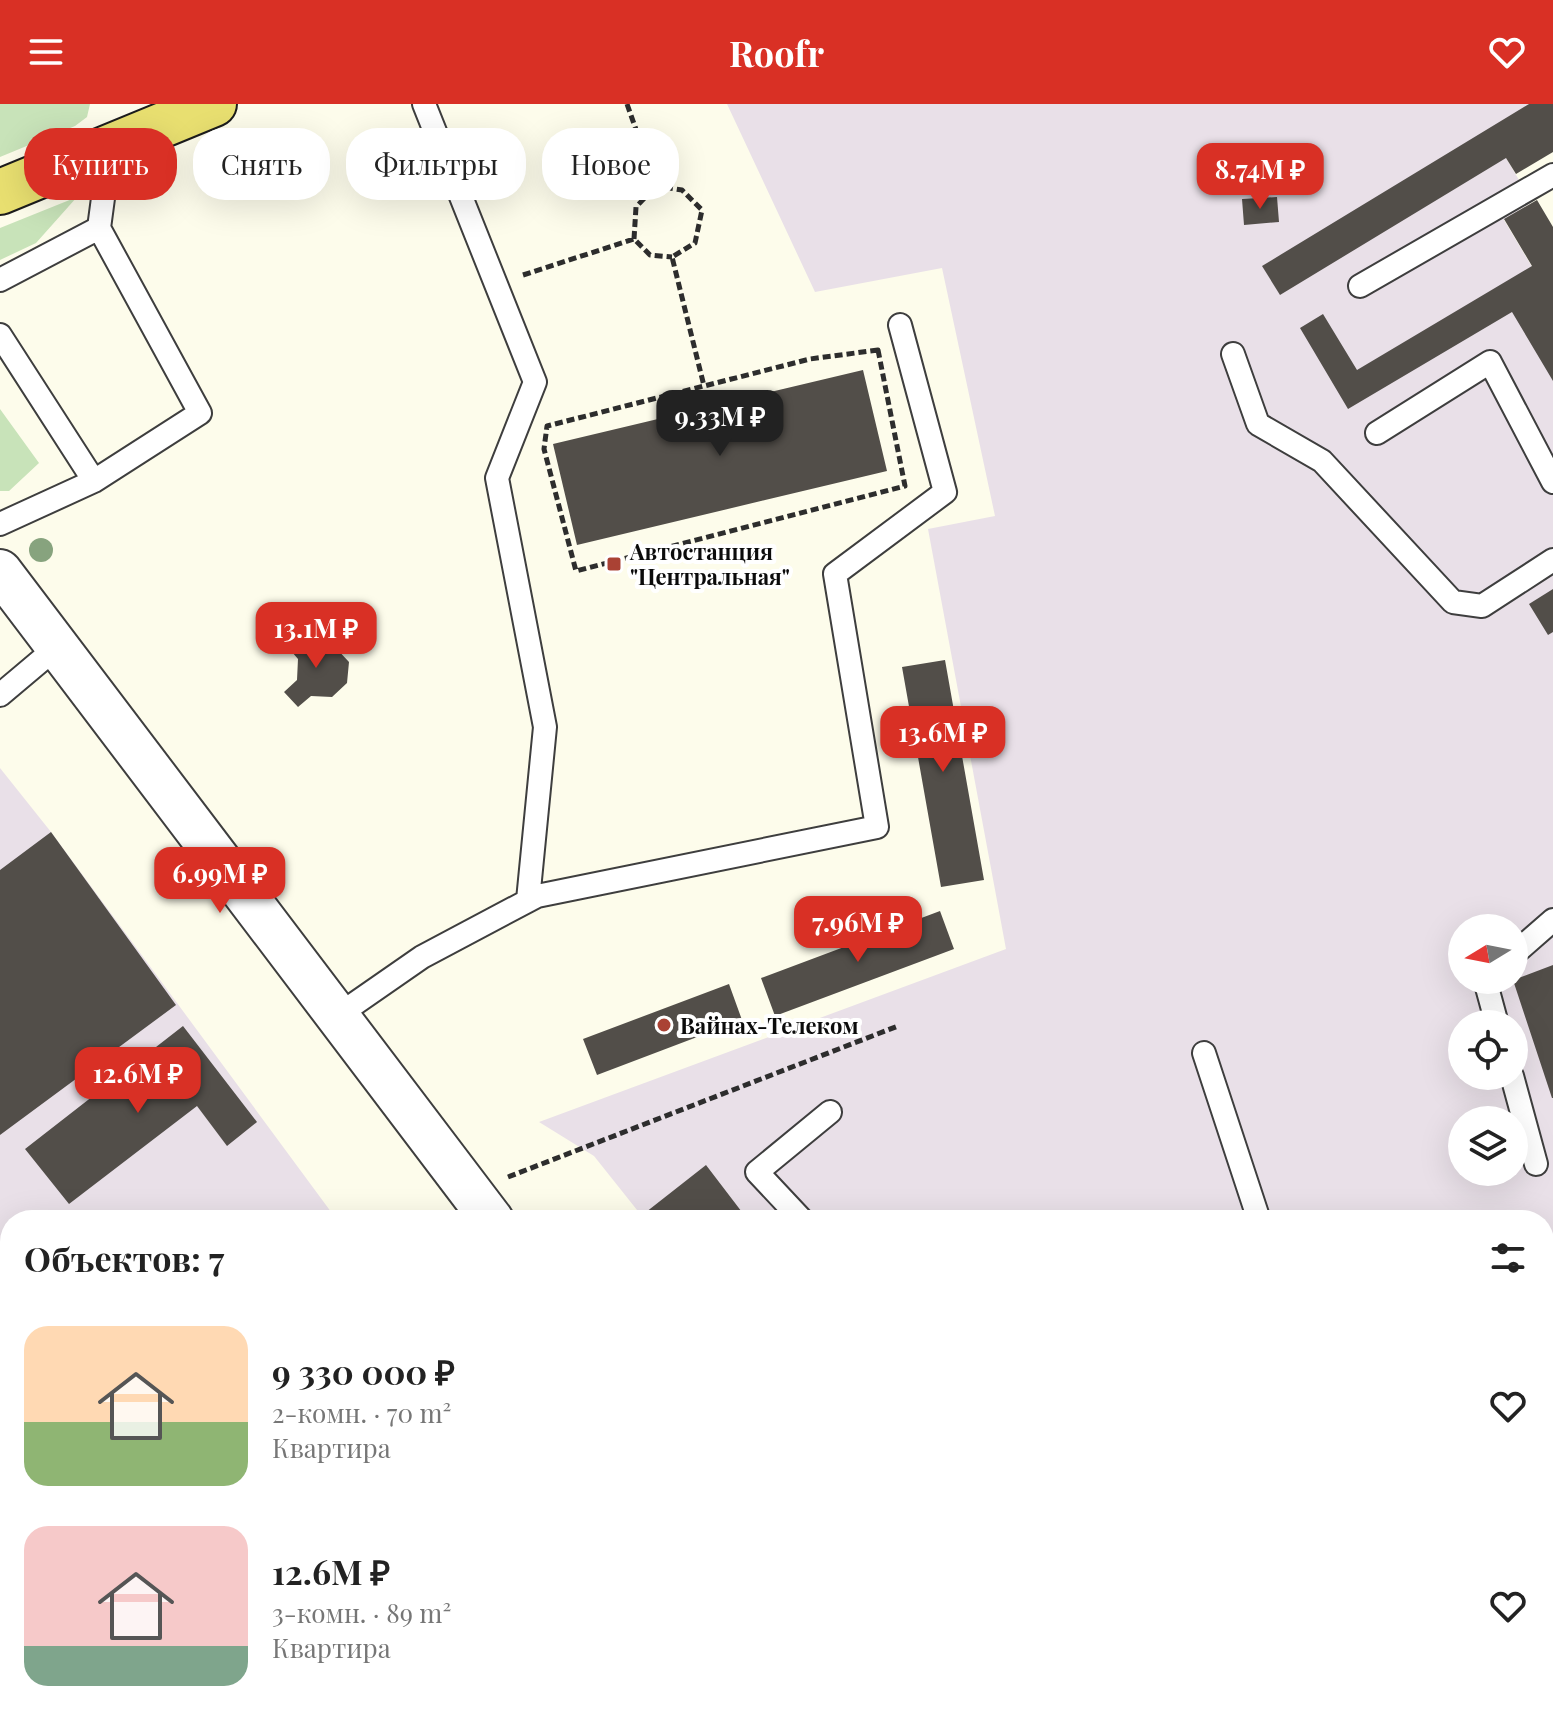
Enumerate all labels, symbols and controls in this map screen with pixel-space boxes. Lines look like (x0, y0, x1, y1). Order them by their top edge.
text: Roofr (729, 28, 824, 76)
icon: menu (24, 30, 68, 74)
icon: heart (1485, 30, 1529, 74)
chip: Купить (24, 128, 177, 200)
chip: Снять (193, 128, 330, 200)
chip: Фильтры (346, 128, 526, 200)
chip: Новое (542, 128, 679, 200)
pin: 8.74M ₽ (1186, 143, 1334, 211)
text: 8.74M ₽ (1215, 151, 1305, 186)
pin: 9.33M ₽ (646, 390, 794, 458)
text: 9.33M ₽ (674, 398, 766, 433)
place label: Автостанция "Центральная" (629, 536, 790, 591)
marker: Автостанция "Центральная" (605, 555, 623, 573)
pin: 13.1M ₽ (242, 602, 390, 670)
text: 13.1M ₽ (274, 610, 358, 645)
pin: 13.6M ₽ (869, 706, 1017, 774)
text: 13.6M ₽ (898, 714, 988, 749)
pin: 6.99M ₽ (146, 847, 294, 915)
text: 6.99M ₽ (172, 855, 268, 890)
pin: 7.96M ₽ (784, 896, 932, 964)
text: 7.96M ₽ (812, 904, 904, 939)
north arrow (1448, 914, 1528, 994)
map controls (1448, 914, 1528, 1186)
place label: Вайнах-Телеком (680, 1010, 859, 1040)
button: locate (1448, 1010, 1528, 1090)
marker: Вайнах-Телеком (655, 1016, 673, 1034)
pin: 12.6M ₽ (64, 1047, 212, 1115)
text: 12.6M ₽ (93, 1055, 183, 1090)
button: layers (1448, 1106, 1528, 1186)
text: Объектов: 7 (24, 1235, 224, 1281)
icon: filters (1486, 1236, 1530, 1280)
text: 9 330 000 ₽ (272, 1348, 455, 1394)
icon: home (88, 1358, 184, 1454)
icon: heart (1486, 1384, 1530, 1428)
text: 2-комн. · 70 m² (272, 1395, 451, 1430)
text: Квартира (272, 1430, 391, 1465)
text: 12.6M ₽ (272, 1548, 390, 1594)
icon: home (88, 1558, 184, 1654)
icon: heart (1486, 1584, 1530, 1628)
text: 3-комн. · 89 m² (272, 1595, 451, 1630)
text: Квартира (272, 1630, 391, 1665)

